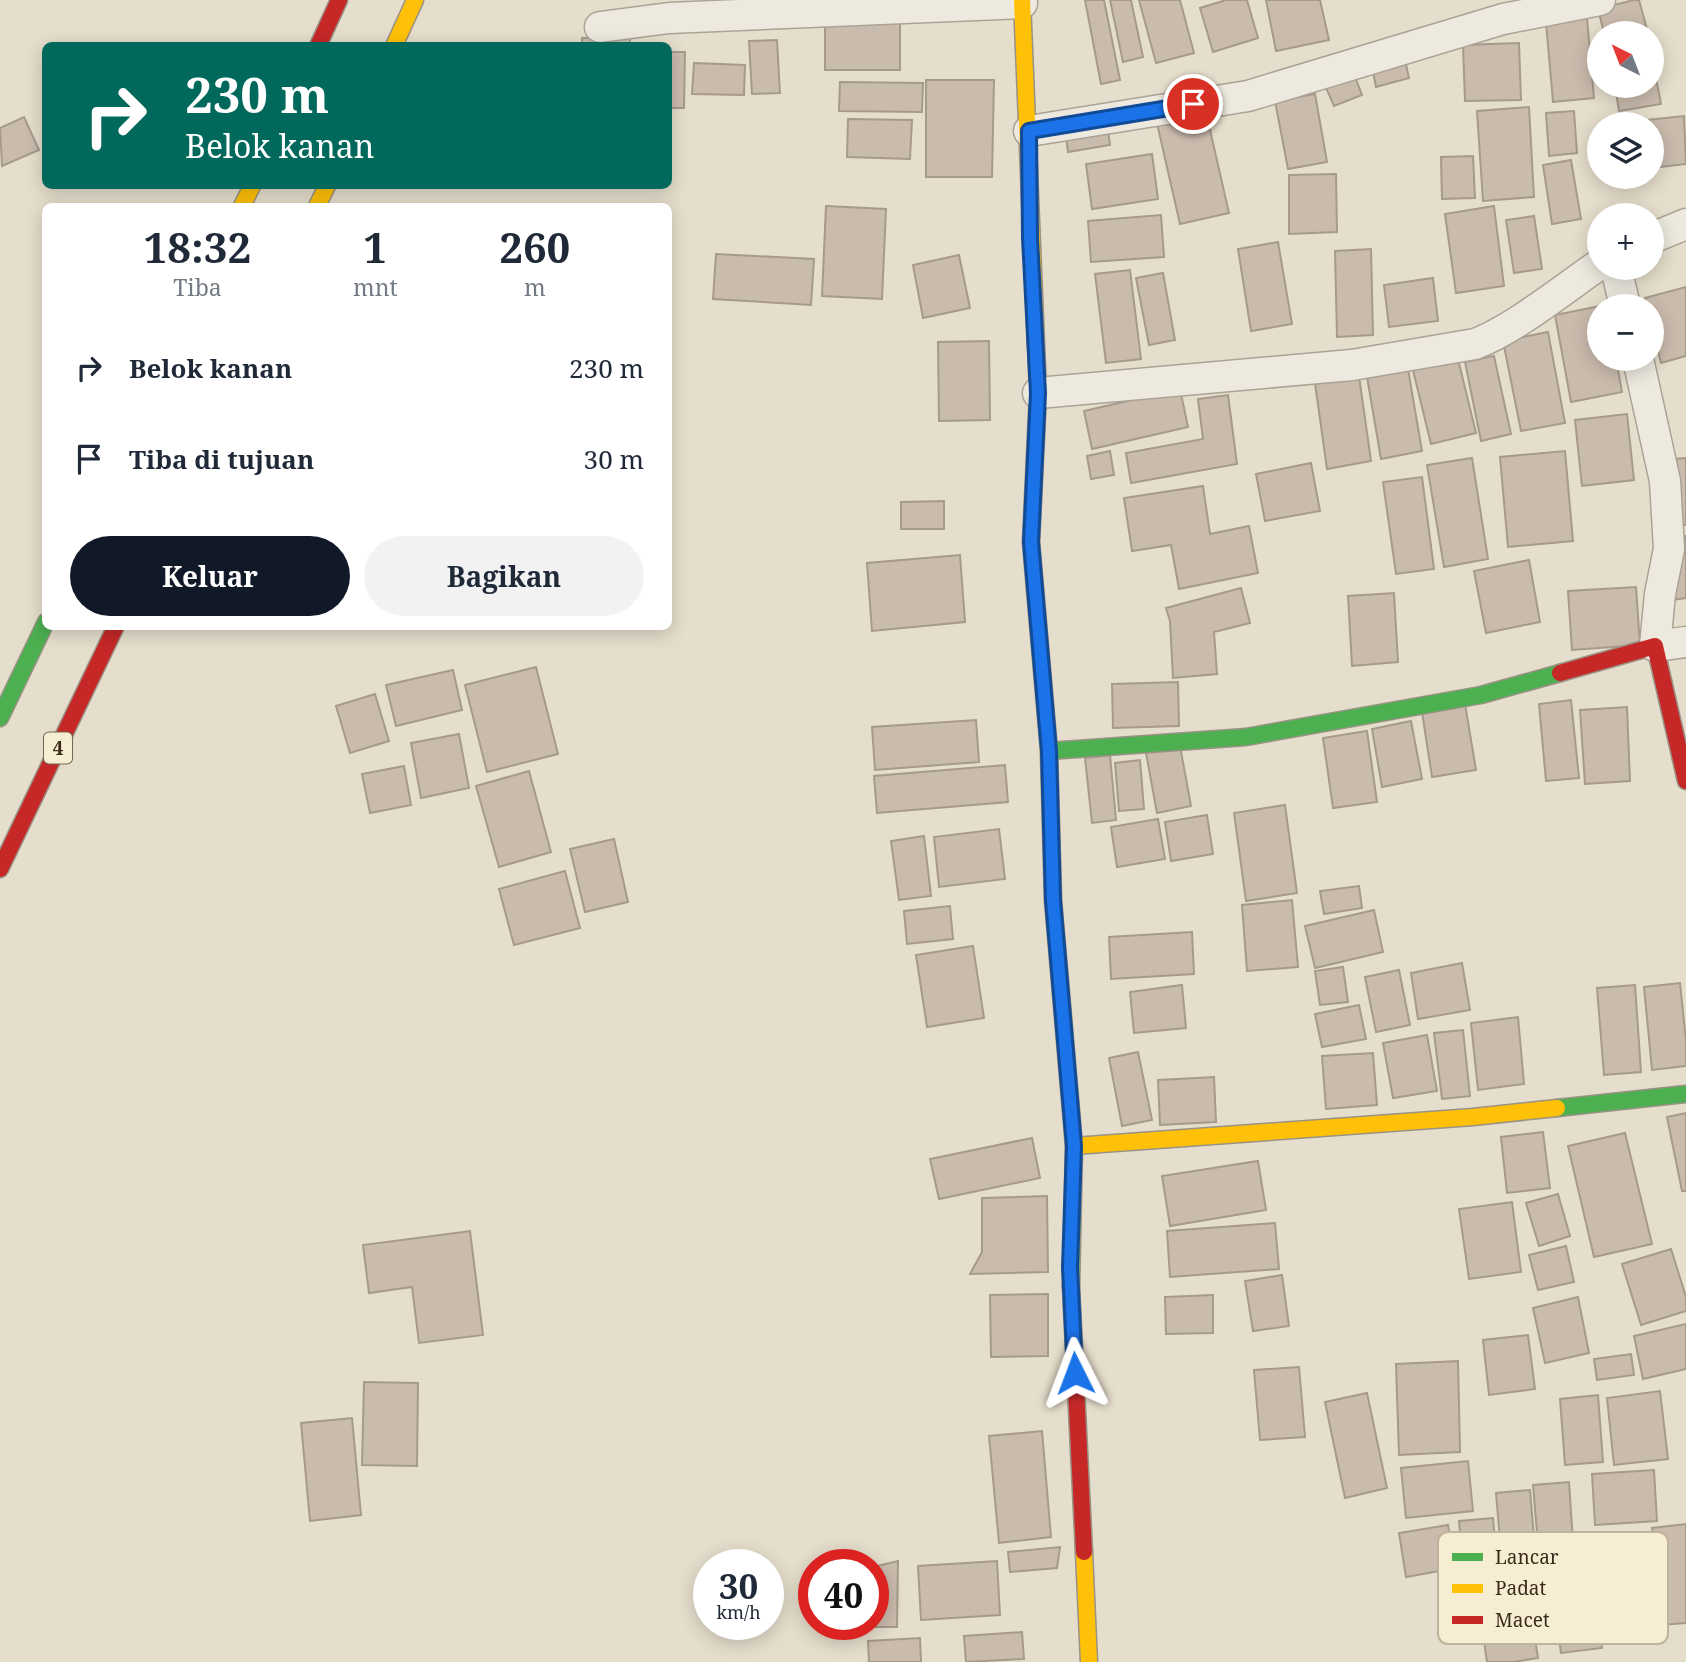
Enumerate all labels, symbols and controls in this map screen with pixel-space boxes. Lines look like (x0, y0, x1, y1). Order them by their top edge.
north arrow (1587, 21, 1664, 98)
map controls (1587, 21, 1664, 371)
text: 230 m (185, 61, 329, 127)
icon: right (70, 70, 161, 161)
pin (1163, 74, 1223, 134)
icon: arrive (1174, 85, 1212, 123)
button: layers (1587, 112, 1664, 189)
text: Belok kanan (185, 124, 375, 167)
button: + (1587, 203, 1664, 280)
text: 18:32 (144, 218, 251, 275)
text: 1 (363, 218, 387, 275)
text: 260 (499, 218, 570, 275)
text: Tiba (173, 271, 222, 303)
text: mnt (353, 271, 398, 303)
text: m (524, 271, 546, 303)
button: − (1587, 294, 1664, 371)
icon: right (70, 349, 108, 387)
text: Belok kanan (129, 350, 292, 386)
text: 230 m (569, 350, 644, 386)
icon: arrive (70, 440, 108, 478)
text: Tiba di tujuan (129, 441, 314, 477)
text: 30 m (584, 441, 644, 477)
button: Keluar (70, 536, 350, 616)
button: Bagikan (364, 536, 644, 616)
road number: 4 (44, 733, 72, 764)
position arrow (1038, 1336, 1112, 1410)
legend (1438, 1532, 1668, 1644)
text: Lancar (1495, 1544, 1559, 1570)
speed limit sign: 40 (798, 1549, 889, 1640)
text: 30 (719, 1562, 758, 1609)
text: Padat (1495, 1575, 1547, 1601)
text: km/h (716, 1600, 761, 1624)
text: Macet (1495, 1607, 1550, 1633)

